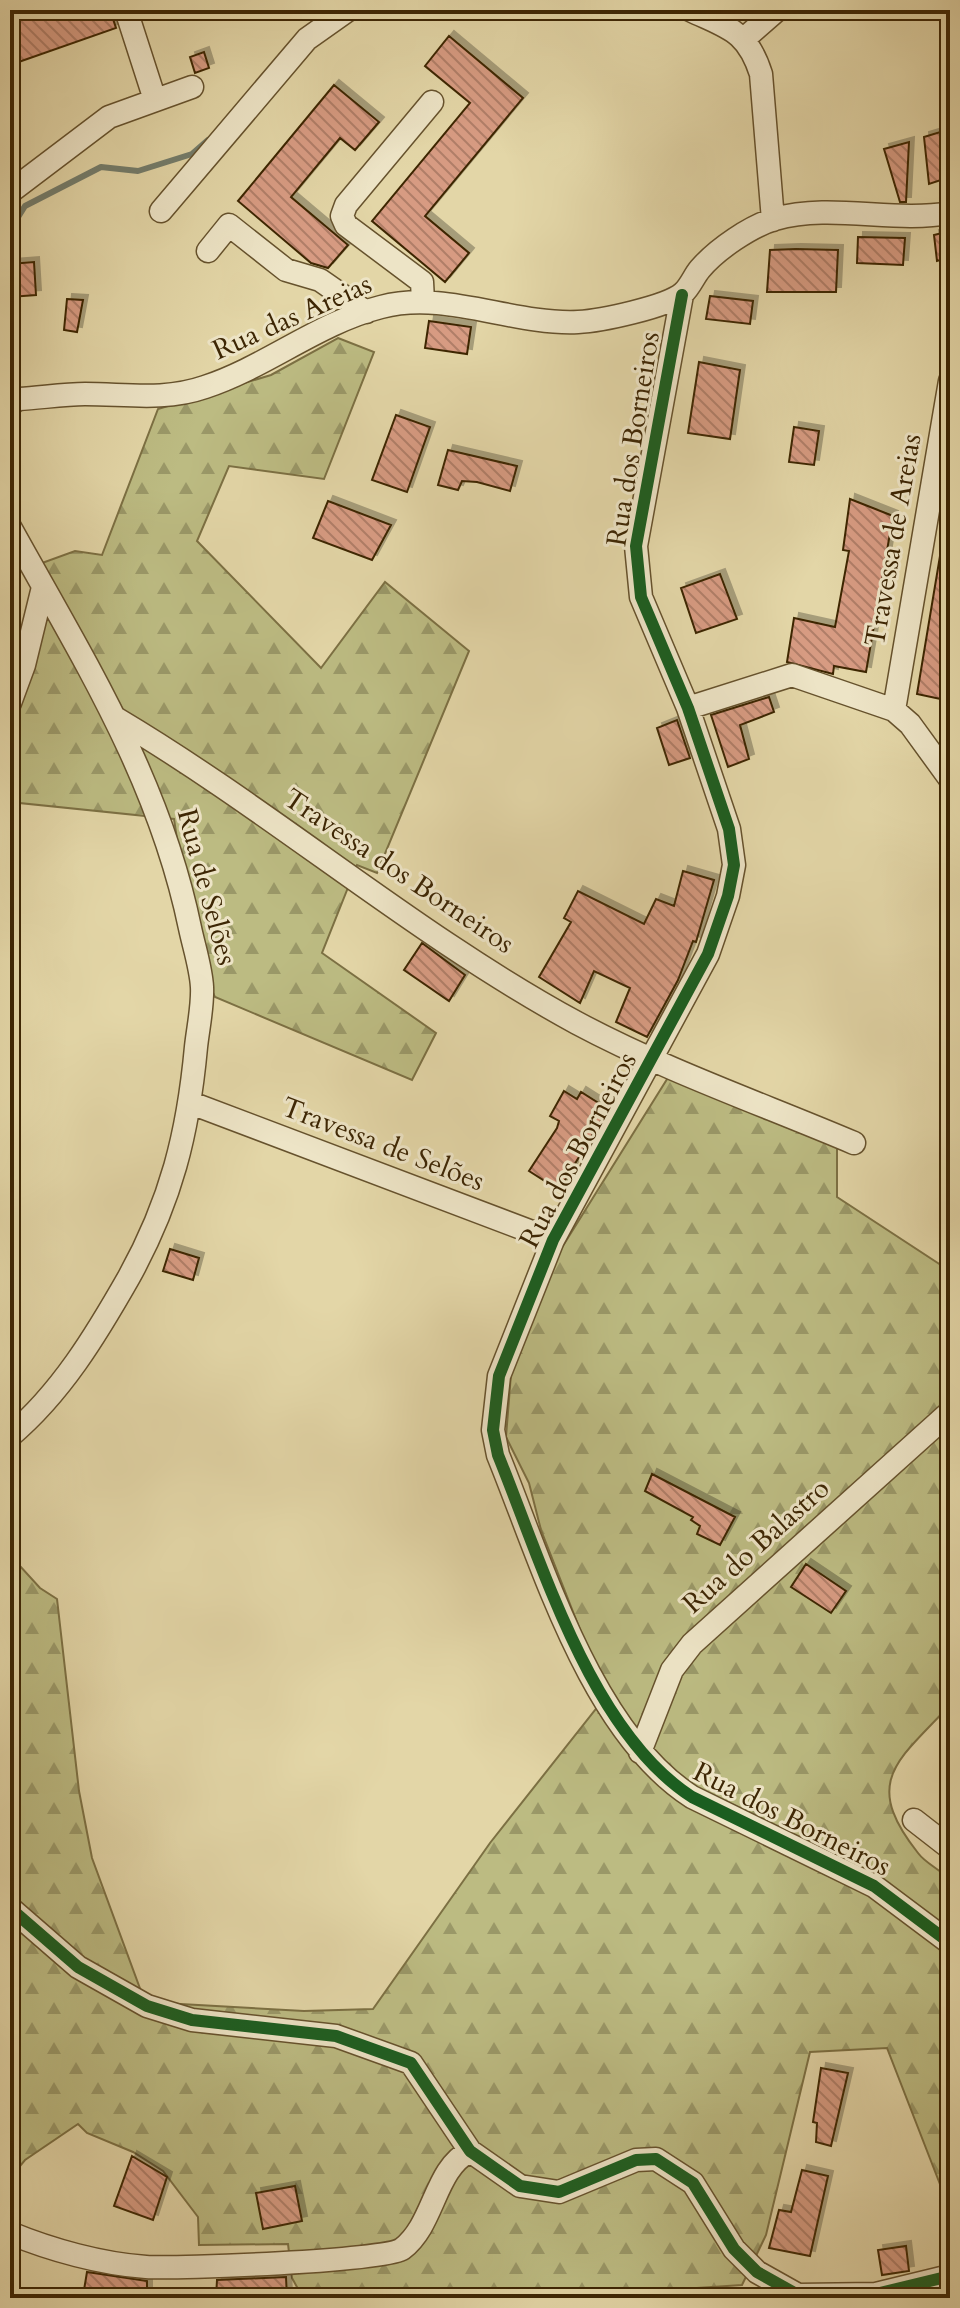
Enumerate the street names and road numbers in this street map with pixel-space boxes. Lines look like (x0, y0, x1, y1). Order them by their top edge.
street label: Rua das Areias (206, 265, 378, 369)
street label: Rua dos Borneiros (597, 329, 669, 549)
street label: Travessa de Areias (856, 431, 930, 649)
street label: Travessa dos Borneiros (276, 780, 522, 962)
street label: Rua de Selões (168, 805, 246, 969)
street label: Rua dos Borneiros (510, 1045, 646, 1255)
street label: Travessa de Selões (276, 1088, 490, 1200)
street label: Rua do Balastro (674, 1470, 838, 1622)
street label: Rua dos Borneiros (687, 1753, 897, 1885)

